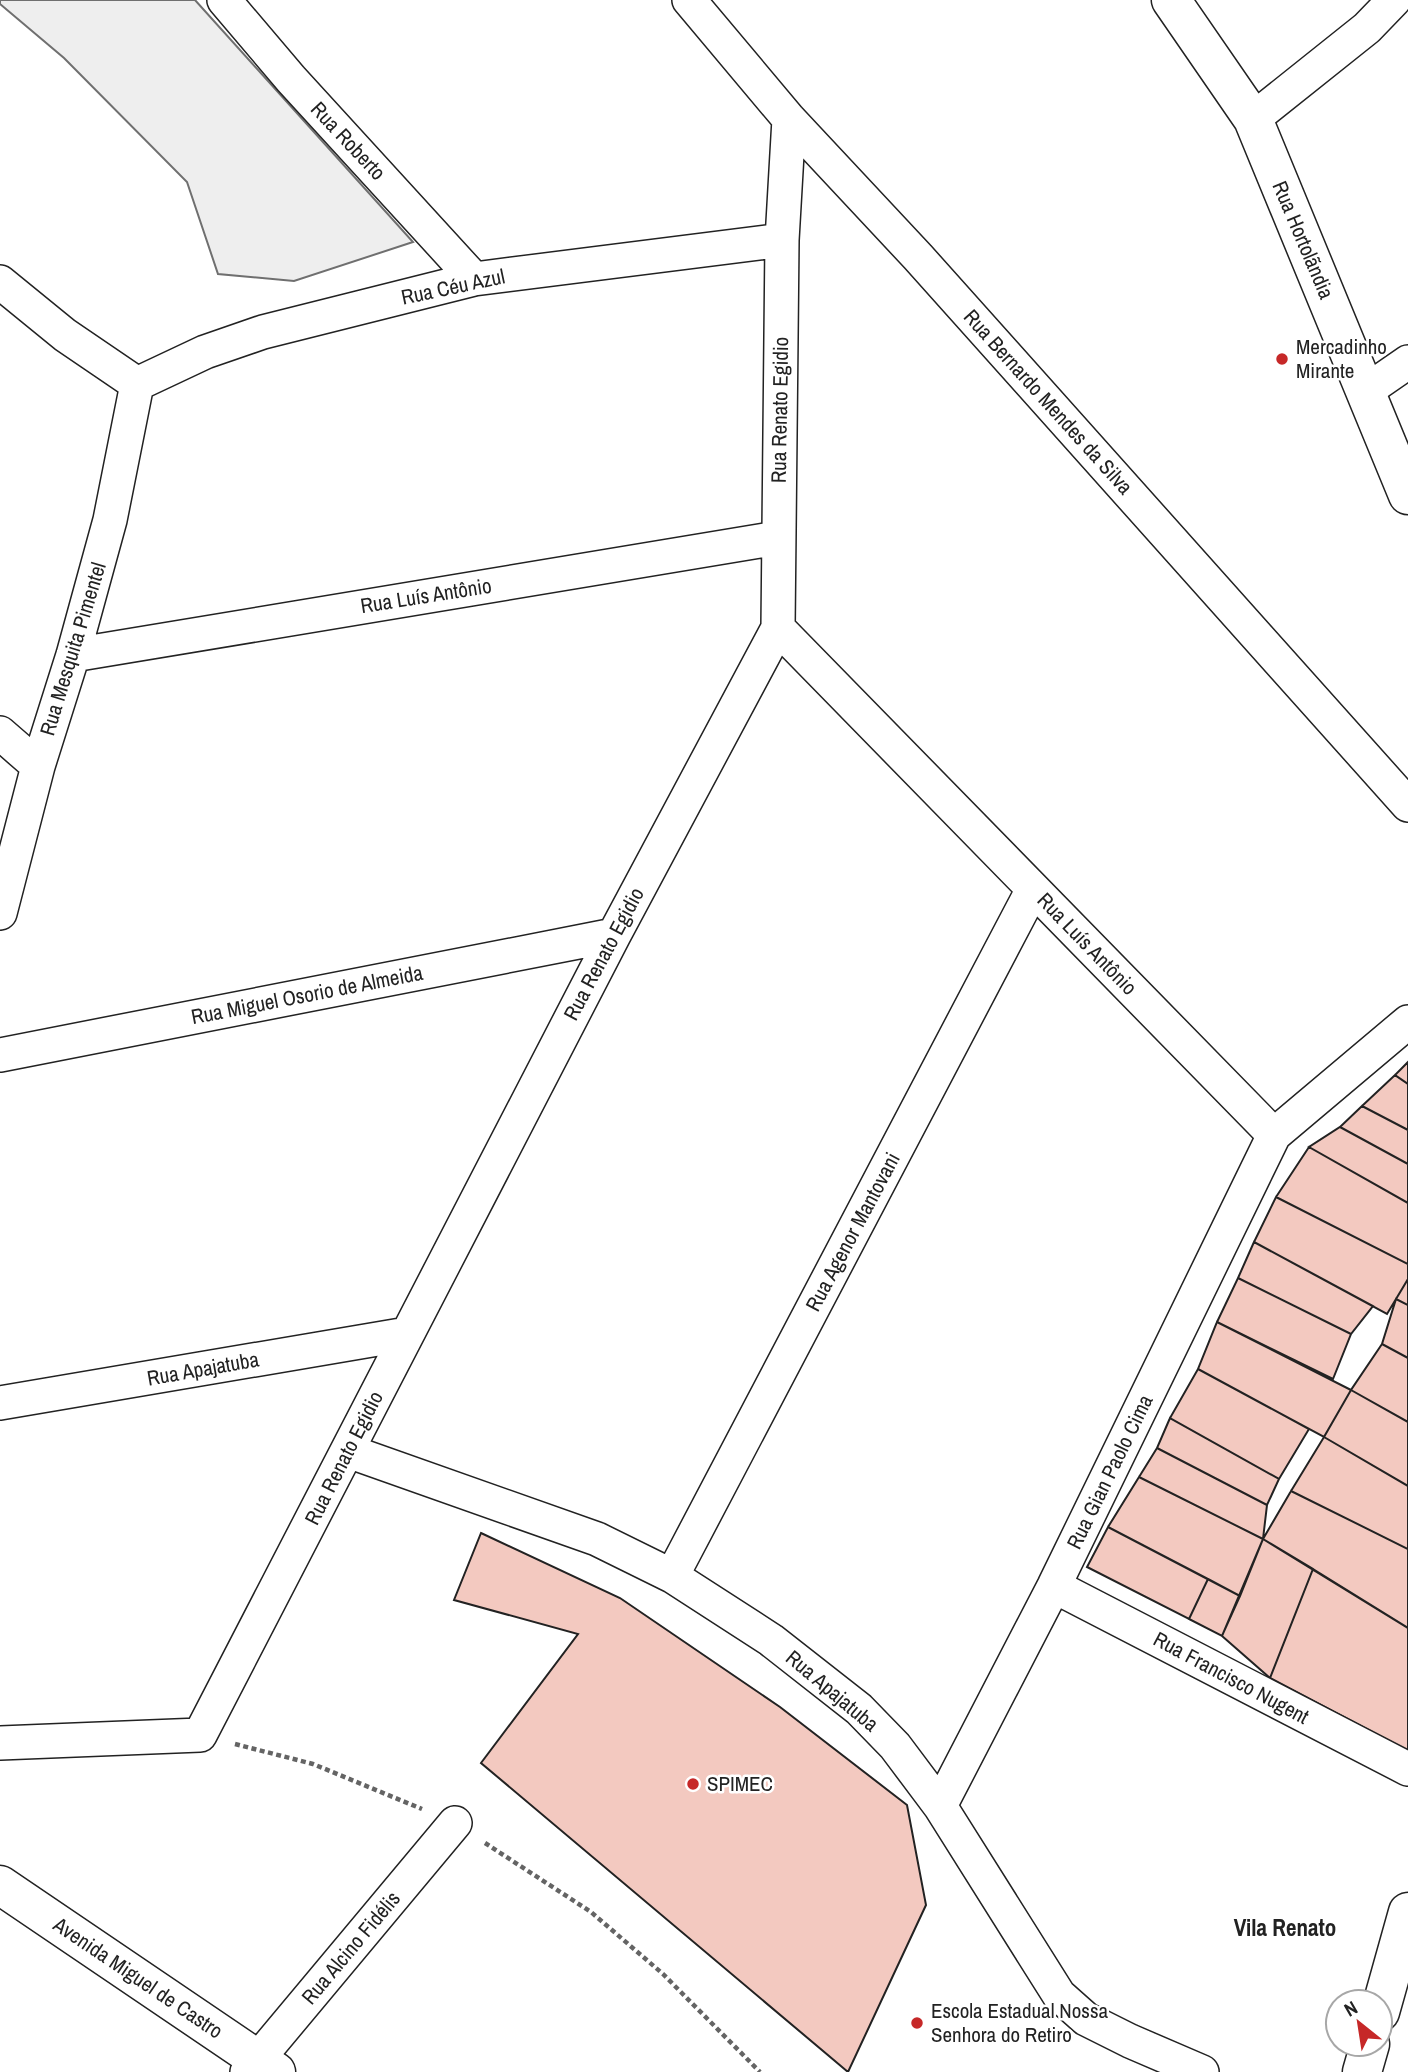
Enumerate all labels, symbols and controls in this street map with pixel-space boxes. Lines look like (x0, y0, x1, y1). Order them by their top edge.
street label: Rua Roberto (304, 95, 392, 186)
street label: Rua Hortolãndia (1266, 176, 1341, 304)
street label: Rua Céu Azul (398, 261, 507, 312)
street label: Rua Bernardo Mendes da Silva (957, 303, 1140, 501)
place label: Mercadinho Mirante (1296, 332, 1387, 385)
street label: Rua Renato Egidio (764, 337, 795, 483)
marker: Mercadinho Mirante (1274, 351, 1290, 367)
street label: Rua Mesquita Pimentel (32, 559, 113, 739)
street label: Rua Luís Antônio (358, 571, 493, 620)
street label: Rua Renato Egidio (556, 882, 651, 1025)
street label: Rua Luís Antônio (1031, 886, 1144, 1001)
street label: Rua Miguel Osorio de Almeida (189, 958, 426, 1031)
street label: Rua Agenor Mantovani (798, 1147, 907, 1316)
street label: Rua Apajatuba (145, 1344, 261, 1393)
street label: Rua Renato Egidio (297, 1386, 390, 1530)
street label: Rua Gian Paolo Cima (1060, 1389, 1160, 1554)
street label: Rua Francisco Nugent (1148, 1624, 1314, 1731)
street label: Rua Apajatuba (780, 1643, 885, 1738)
place label: SPIMEC (707, 1769, 773, 1798)
marker: SPIMEC (685, 1776, 701, 1792)
street label: Rua Alcino Fidélis (295, 1885, 407, 2011)
street label: Avenida Miguel de Castro (47, 1909, 229, 2045)
district label: Vila Renato (1234, 1912, 1336, 1943)
north arrow (1324, 1988, 1394, 2058)
text: N (1339, 1994, 1362, 2022)
place label: Escola Estadual Nossa Senhora do Retiro (931, 1996, 1108, 2049)
marker: Escola Estadual Nossa Senhora do Retiro (909, 2015, 925, 2031)

